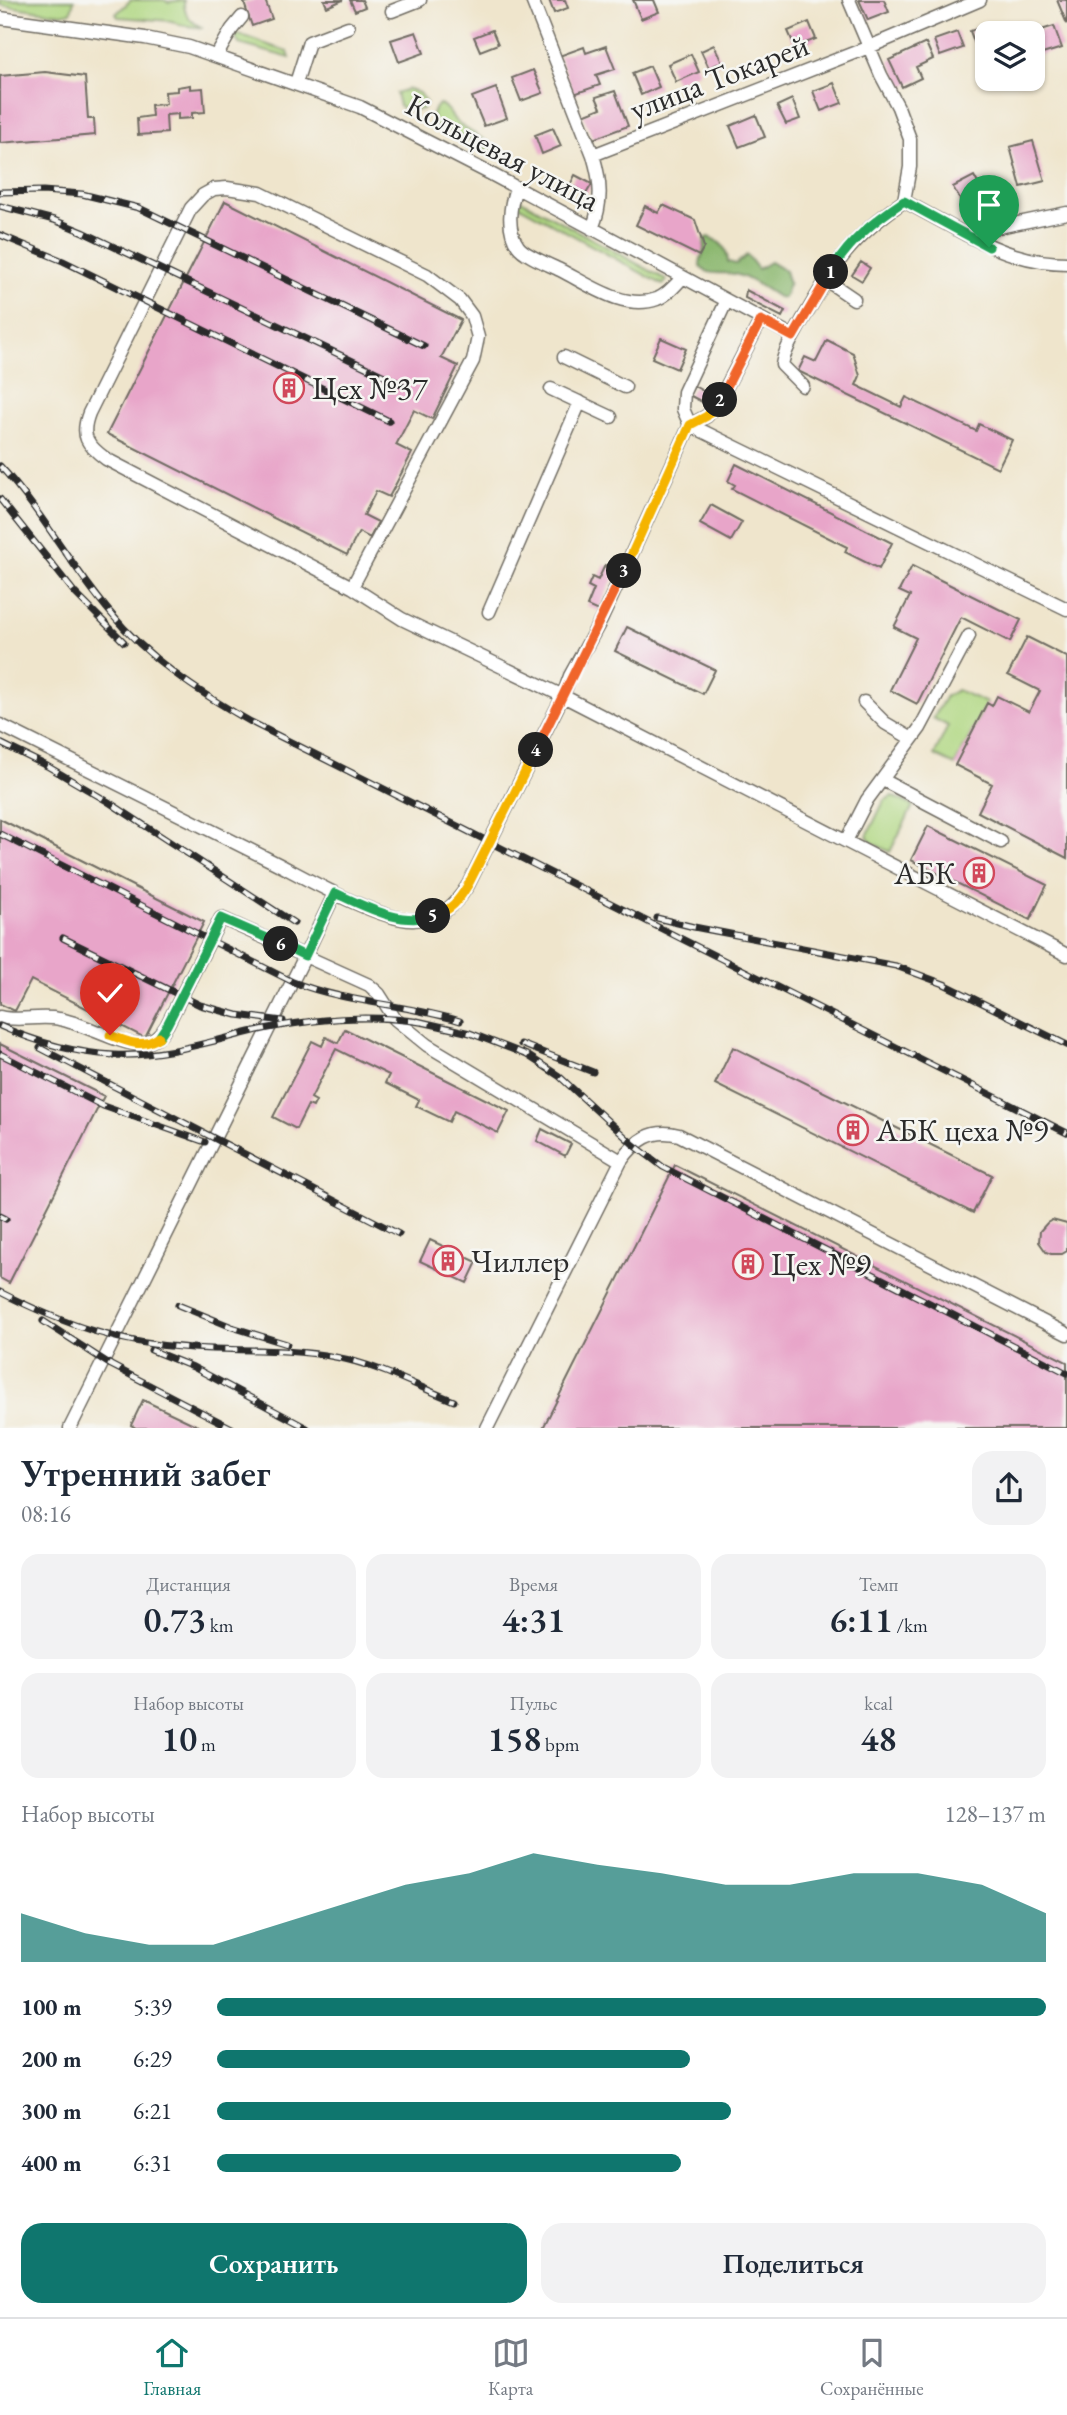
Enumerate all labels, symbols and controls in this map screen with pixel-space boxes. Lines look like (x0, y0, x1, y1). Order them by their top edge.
map controls (975, 21, 1045, 91)
button: layers (975, 21, 1045, 91)
street label: улица Токарей (623, 24, 815, 130)
street label: Кольцевая улица (399, 83, 608, 221)
pin (959, 175, 1019, 247)
icon: arrive (970, 186, 1008, 224)
pin: 1 (814, 254, 848, 290)
text: 1 (825, 259, 836, 284)
place label: Цех №37 (312, 367, 428, 409)
building icon: Цех №37 (272, 371, 306, 405)
pin: 2 (702, 382, 738, 418)
text: 2 (714, 387, 725, 412)
pin: 3 (606, 554, 642, 588)
text: 3 (618, 558, 629, 583)
pin: 4 (518, 732, 554, 768)
text: 4 (530, 737, 541, 762)
place label: АБК (893, 852, 957, 894)
building icon: АБК (962, 856, 996, 890)
pin: 5 (416, 898, 450, 934)
text: 5 (427, 903, 438, 928)
pin: 6 (264, 926, 298, 962)
text: 6 (275, 931, 286, 956)
pin (80, 963, 140, 1035)
icon: check (91, 974, 129, 1012)
place label: АБК цеха №9 (875, 1109, 1048, 1151)
building icon: АБК цеха №9 (836, 1113, 870, 1147)
place label: Чиллер (471, 1240, 569, 1282)
place label: Цех №9 (771, 1243, 871, 1285)
building icon: Чиллер (431, 1244, 465, 1278)
building icon: Цех №9 (731, 1247, 765, 1281)
text: Утренний забег (21, 1448, 271, 1497)
button: share (972, 1451, 1046, 1525)
text: 08:16 (21, 1499, 71, 1529)
text: Дистанция (146, 1572, 231, 1597)
text: Время (509, 1572, 558, 1597)
text: Темп (859, 1572, 898, 1597)
text: 0.73 (144, 1597, 206, 1642)
text: 4:31 (502, 1597, 565, 1642)
text: 6:11 (829, 1597, 893, 1642)
text: km (206, 1613, 233, 1638)
text: /km (893, 1613, 928, 1638)
text: Набор высоты (133, 1691, 244, 1716)
text: Пульс (509, 1691, 558, 1716)
text: kcal (864, 1691, 893, 1716)
text: 10 (161, 1716, 197, 1761)
text: 158 (487, 1716, 541, 1761)
text: 48 (861, 1716, 896, 1761)
text: m (197, 1732, 216, 1757)
text: bpm (541, 1732, 580, 1757)
text: Набор высоты (21, 1799, 155, 1829)
text: 128–137 m (945, 1799, 1046, 1829)
text: 100 m (21, 1992, 82, 2022)
text: 5:39 (133, 1992, 172, 2022)
text: 200 m (21, 2044, 82, 2074)
text: 6:29 (133, 2044, 172, 2074)
text: 300 m (21, 2096, 82, 2126)
text: 6:21 (133, 2096, 172, 2126)
text: 400 m (21, 2148, 82, 2178)
text: 6:31 (133, 2148, 172, 2178)
button: Сохранить (21, 2223, 527, 2303)
button: Поделиться (541, 2223, 1046, 2303)
tab: Главная (143, 2334, 201, 2401)
tab: Карта (488, 2334, 533, 2401)
tab: Сохранённые (820, 2334, 924, 2401)

